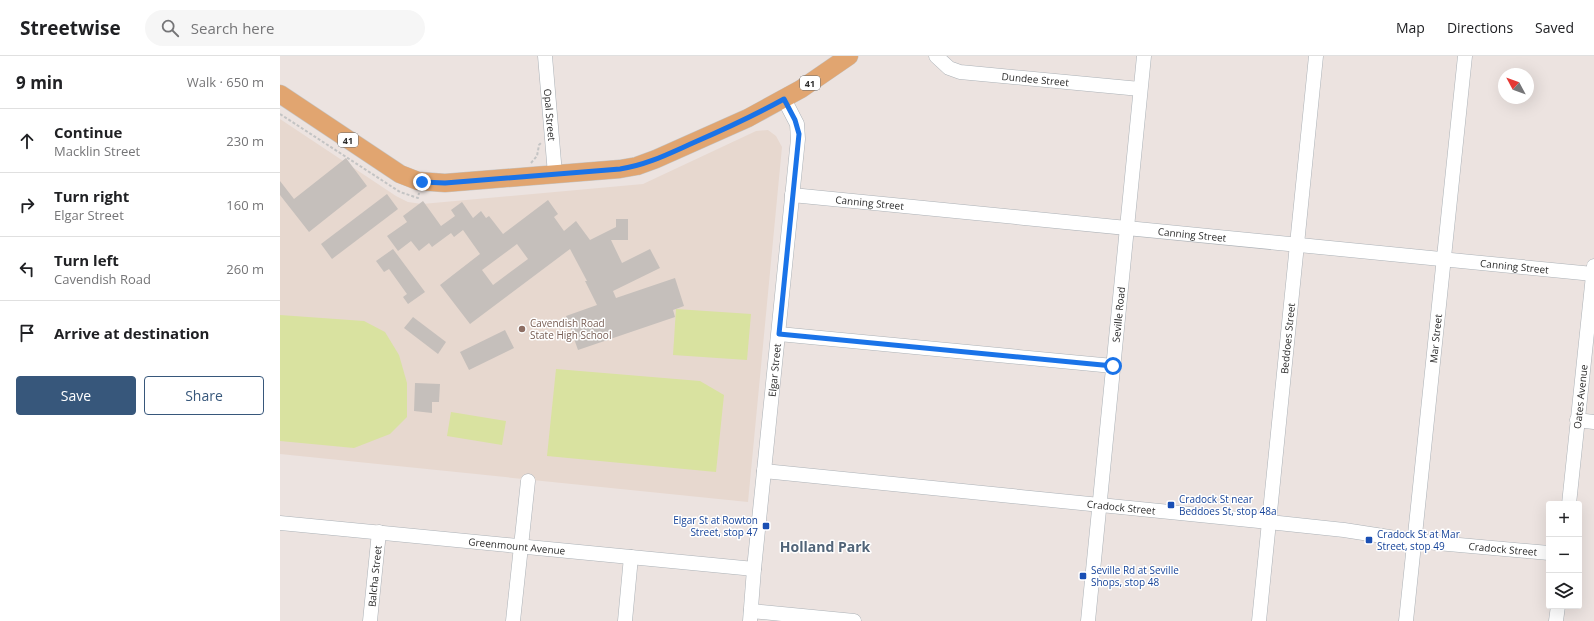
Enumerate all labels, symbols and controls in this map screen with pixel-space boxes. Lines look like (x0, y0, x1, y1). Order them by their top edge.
search box (145, 10, 425, 46)
text: Streetwise (20, 15, 121, 41)
icon: search (159, 17, 181, 39)
text: Search here (191, 18, 274, 38)
text: Map (1396, 18, 1425, 37)
text: Directions (1447, 18, 1513, 37)
text: Saved (1535, 18, 1574, 37)
north arrow (1498, 68, 1534, 104)
street label: Dundee Street (1001, 69, 1070, 89)
text: 9 min (16, 71, 63, 94)
text: Walk · 650 m (187, 73, 264, 91)
road number: 41 (800, 76, 820, 90)
street label: Opal Street (541, 88, 559, 142)
text: Continue (54, 122, 122, 142)
icon: ahead (16, 130, 38, 152)
text: 230 m (226, 132, 264, 150)
road number: 41 (338, 133, 358, 147)
text: Macklin Street (54, 142, 140, 160)
route end (413, 173, 431, 191)
text: Turn right (54, 186, 129, 206)
street label: Canning Street (835, 192, 905, 213)
icon: right (16, 194, 38, 216)
text: 160 m (226, 196, 264, 214)
text: Elgar Street (54, 206, 124, 224)
street label: Canning Street (1157, 224, 1227, 245)
text: Turn left (54, 250, 119, 270)
street label: Canning Street (1480, 256, 1550, 277)
icon: left (16, 258, 38, 280)
text: 260 m (226, 260, 264, 278)
text: Cavendish Road (54, 270, 151, 288)
street label: Seville Road (1109, 286, 1128, 343)
street label: Beddoes Street (1277, 302, 1298, 375)
street label: Mar Street (1426, 313, 1445, 364)
place label: Cavendish Road State High School (530, 316, 611, 342)
icon: arrive (16, 322, 38, 344)
text: Arrive at destination (54, 323, 209, 343)
marker: Cavendish Road State High School (517, 324, 527, 334)
street label: Elgar Street (765, 342, 784, 398)
route start (1104, 357, 1122, 375)
street label: Oates Avenue (1570, 363, 1591, 430)
button: Save (16, 376, 136, 415)
button: Share (144, 376, 264, 415)
place label: Cradock St near Beddoes St, stop 48a (1179, 492, 1277, 518)
street label: Cradock Street (1086, 497, 1157, 518)
marker: Cradock St near Beddoes St, stop 48a (1166, 500, 1176, 510)
map controls (1546, 501, 1582, 609)
button: + (1546, 501, 1582, 537)
place label: Elgar St at Rowton Street, stop 47 (673, 513, 758, 539)
marker: Elgar St at Rowton Street, stop 47 (761, 521, 771, 531)
place label: Cradock St at Mar Street, stop 49 (1377, 527, 1460, 553)
street label: Greenmount Avenue (468, 534, 566, 558)
marker: Cradock St at Mar Street, stop 49 (1364, 535, 1374, 545)
district label: Holland Park (780, 537, 870, 556)
button: − (1546, 537, 1582, 573)
street label: Cradock Street (1468, 539, 1538, 559)
street label: Balcha Street (364, 544, 385, 608)
place label: Seville Rd at Seville Shops, stop 48 (1091, 563, 1179, 589)
marker: Seville Rd at Seville Shops, stop 48 (1078, 571, 1088, 581)
button: layers (1546, 573, 1582, 609)

